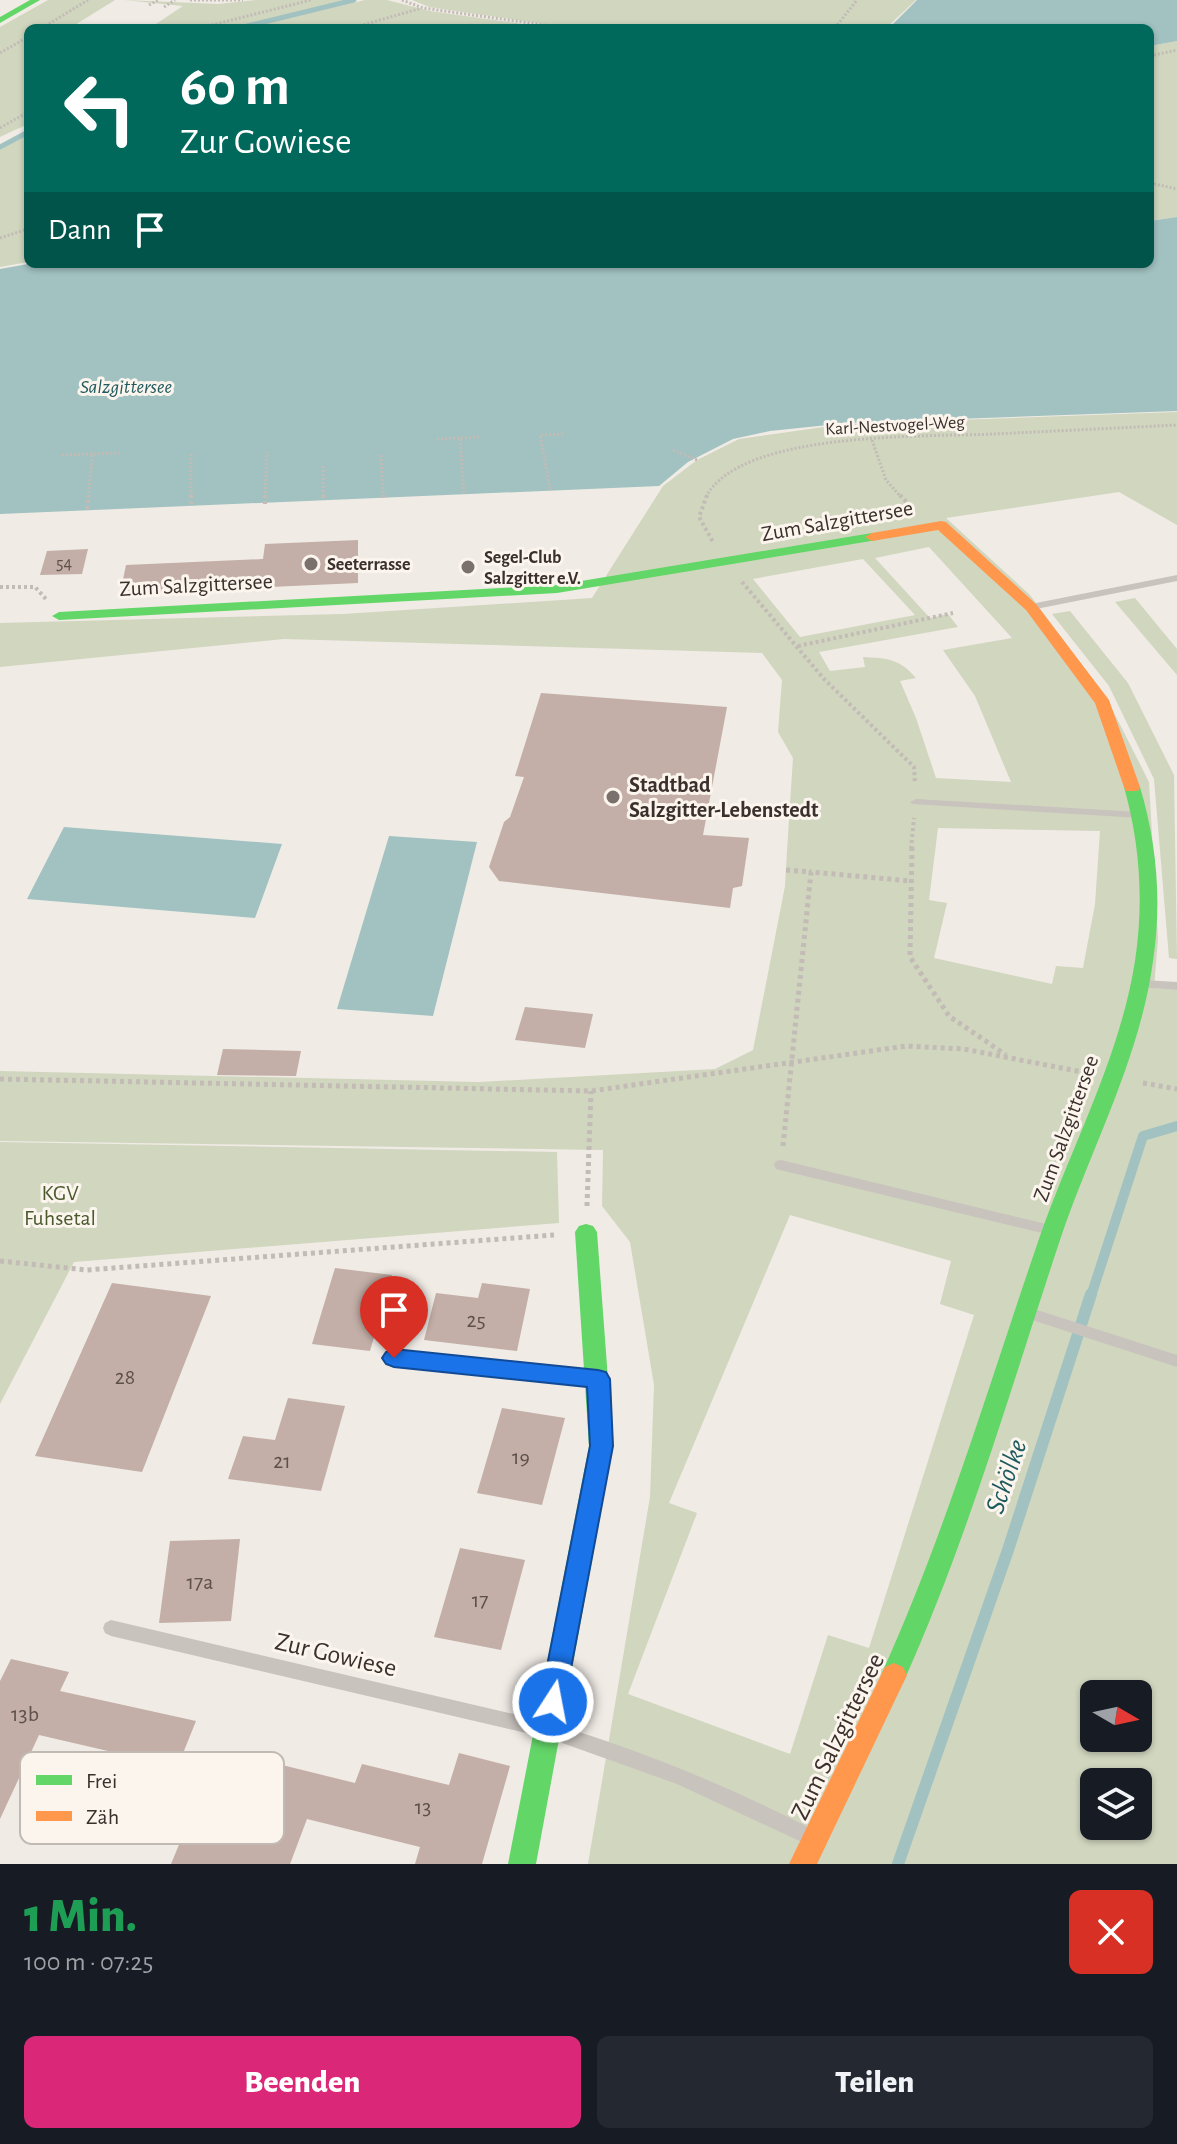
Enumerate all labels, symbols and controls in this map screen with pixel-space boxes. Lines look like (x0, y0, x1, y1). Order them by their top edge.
icon: left (48, 56, 152, 160)
text: 60 m (180, 59, 290, 115)
text: Zur Gowiese (180, 124, 352, 160)
icon: arrive (128, 208, 172, 252)
text: Dann (48, 215, 112, 245)
water label: Salzgittersee (80, 377, 173, 397)
street label: Karl-Nestvogel-Weg (825, 413, 965, 439)
street label: Zum Salzgittersee (760, 497, 915, 545)
place label: Segel-Club Salzgitter e.V. (484, 549, 581, 588)
house number: 54 (56, 555, 72, 573)
marker: Seeterrasse (302, 555, 320, 573)
place label: Seeterrasse (327, 556, 410, 574)
marker: Segel-Club Salzgitter e.V. (459, 558, 477, 576)
street label: Zum Salzgittersee (119, 570, 273, 600)
place label: Stadtbad Salzgitter-Lebenstedt (629, 774, 819, 821)
marker: Stadtbad Salzgitter-Lebenstedt (604, 788, 622, 806)
street label: Zum Salzgittersee (1029, 1052, 1103, 1204)
park label: KGV Fuhsetal (24, 1182, 96, 1229)
pin (360, 1276, 428, 1358)
icon: arrive (372, 1288, 416, 1332)
house number: 25 (466, 1309, 486, 1331)
house number: 28 (115, 1366, 135, 1388)
water label: Schölke (981, 1436, 1033, 1517)
house number: 19 (512, 1446, 530, 1468)
house number: 21 (273, 1450, 291, 1472)
house number: 17a (187, 1571, 213, 1593)
house number: 17 (472, 1589, 488, 1611)
street label: Zur Gowiese (272, 1628, 399, 1682)
street label: Zum Salzgittersee (786, 1649, 889, 1824)
position arrow (511, 1660, 595, 1744)
north arrow (1080, 1680, 1152, 1752)
map controls (1080, 1680, 1152, 1840)
house number: 13b (11, 1703, 39, 1725)
legend (20, 1752, 284, 1844)
button: layers (1080, 1768, 1152, 1840)
text: Frei (86, 1770, 117, 1792)
house number: 13 (415, 1796, 431, 1818)
text: Zäh (86, 1806, 119, 1828)
button: close (1069, 1890, 1153, 1974)
text: 1 Min. (24, 1893, 137, 1941)
text: 100 m · 07:25 (24, 1949, 153, 1975)
button: Beenden (24, 2036, 581, 2128)
button: Teilen (597, 2036, 1153, 2128)

